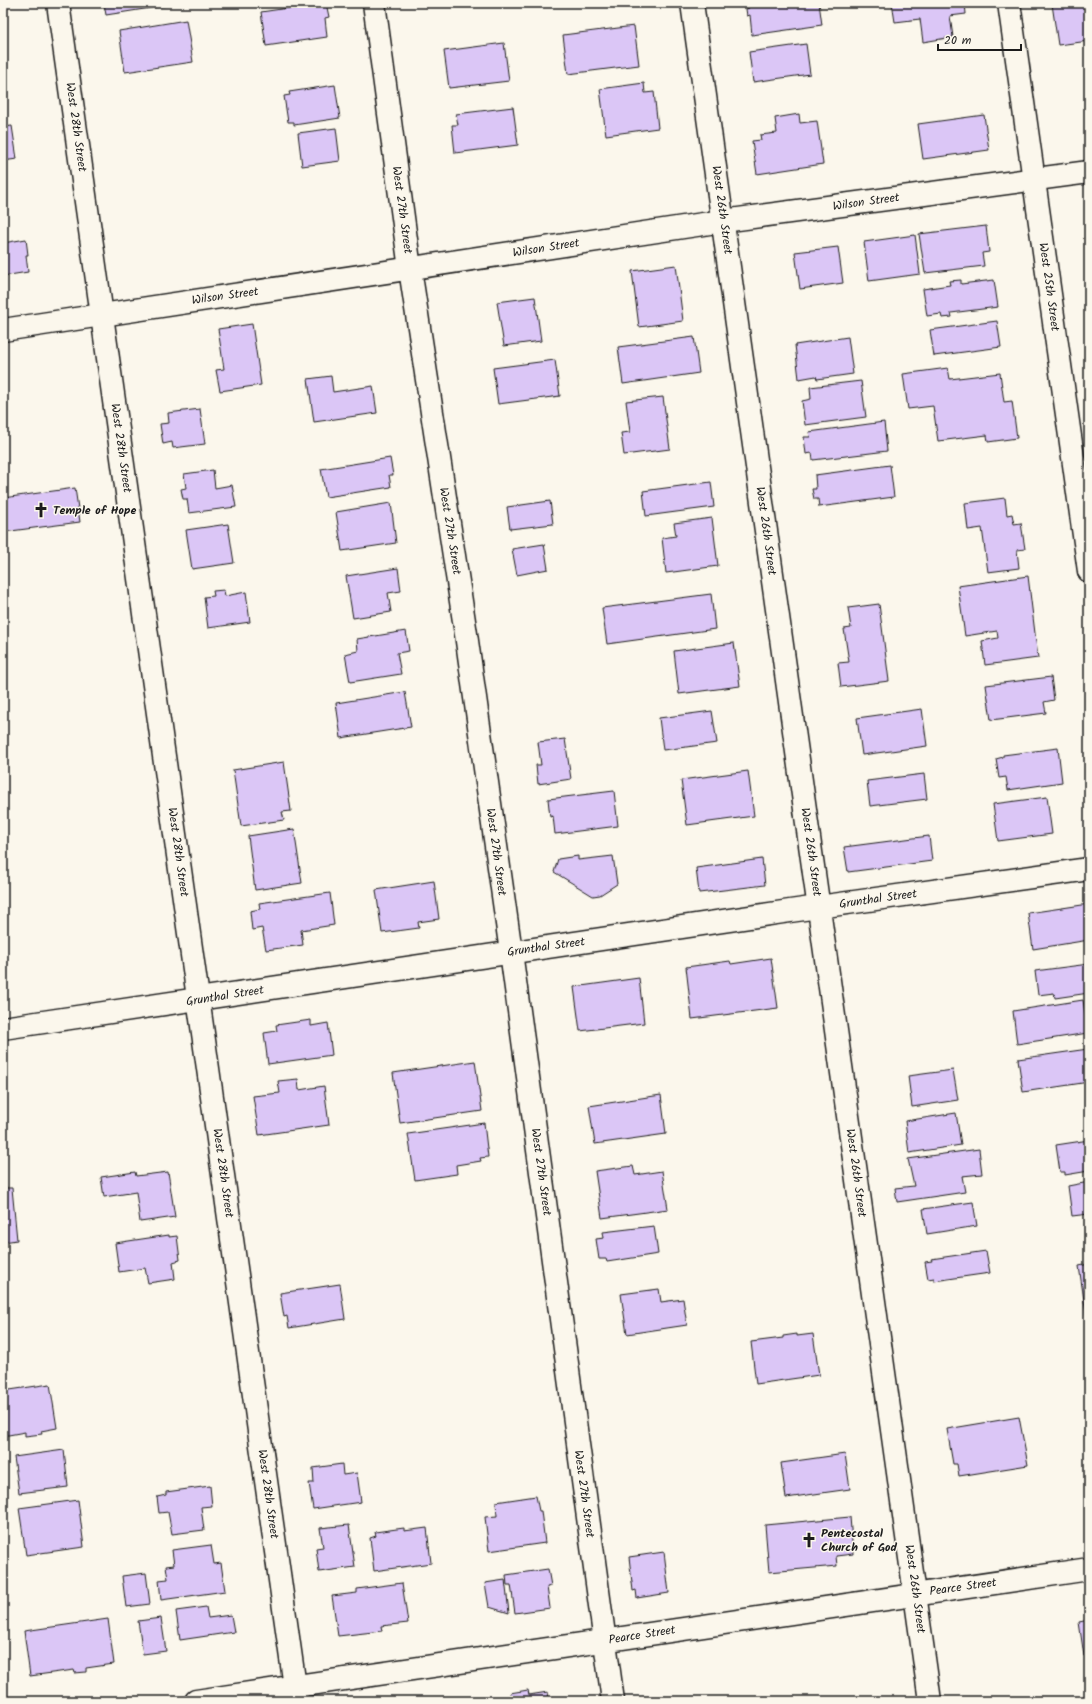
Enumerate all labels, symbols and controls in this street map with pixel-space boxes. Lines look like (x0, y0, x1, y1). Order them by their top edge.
scale bar (938, 26, 1021, 52)
text: 20 m (944, 31, 972, 50)
street label: West 28th Street (60, 81, 92, 173)
street label: West 26th Street (706, 164, 738, 256)
street label: West 27th Street (386, 165, 418, 255)
street label: Wilson Street (831, 188, 901, 216)
street label: Wilson Street (511, 233, 581, 263)
street label: West 25th Street (1033, 242, 1065, 333)
street label: Wilson Street (190, 282, 260, 310)
street label: West 28th Street (105, 402, 137, 494)
street label: West 26th Street (750, 485, 782, 577)
street label: West 27th Street (434, 486, 466, 576)
church icon: Temple of Hope (32, 501, 50, 519)
place label: Temple of Hope (53, 501, 136, 520)
street label: West 28th Street (162, 806, 194, 898)
street label: West 26th Street (795, 806, 827, 898)
street label: West 27th Street (480, 807, 512, 897)
street label: Grunthal Street (838, 884, 918, 914)
street label: Grunthal Street (506, 932, 586, 962)
street label: Grunthal Street (185, 980, 266, 1012)
street label: West 28th Street (207, 1127, 239, 1219)
street label: West 27th Street (525, 1127, 557, 1217)
street label: West 26th Street (840, 1127, 872, 1219)
street label: West 28th Street (252, 1448, 284, 1540)
street label: West 27th Street (568, 1449, 600, 1539)
place label: Pentecostal Church of God (821, 1524, 898, 1557)
church icon: Pentecostal Church of God (800, 1531, 818, 1549)
street label: West 26th Street (899, 1543, 931, 1635)
street label: Pearce Street (928, 1573, 998, 1601)
street label: Pearce Street (607, 1620, 677, 1650)

